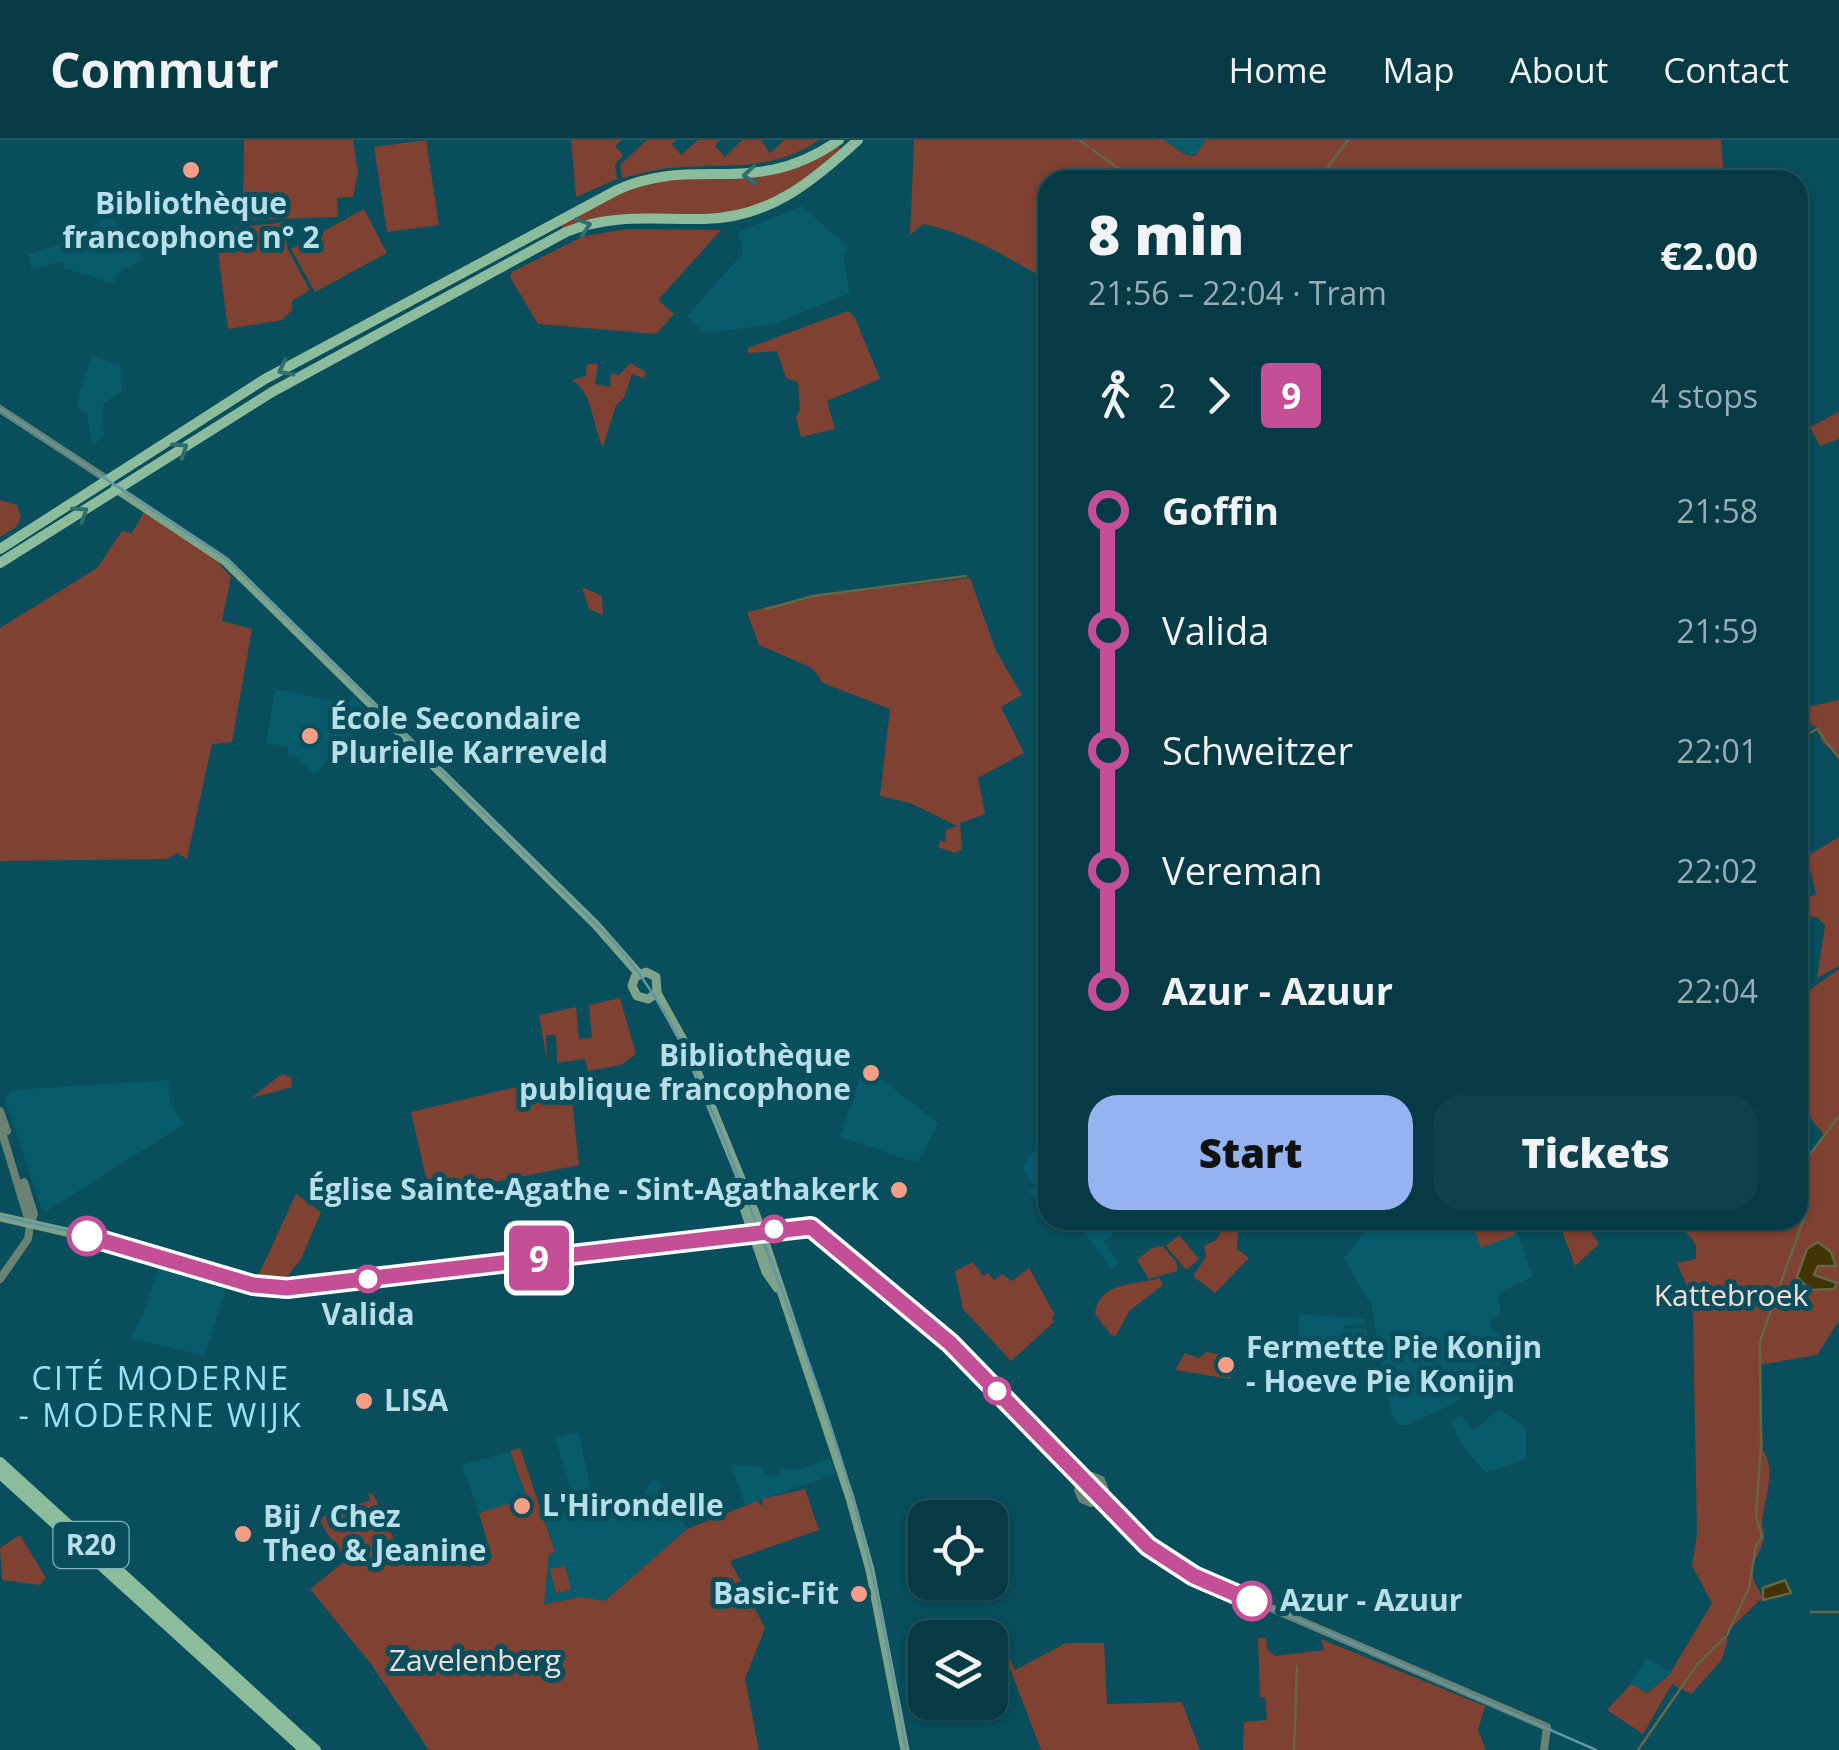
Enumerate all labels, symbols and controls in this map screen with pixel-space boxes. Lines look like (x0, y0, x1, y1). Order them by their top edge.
text: Commutr (50, 37, 279, 102)
text: Home (1228, 46, 1327, 93)
text: Map (1382, 46, 1455, 93)
text: About (1510, 46, 1608, 93)
text: Contact (1663, 46, 1789, 93)
marker: Bibliothèque francophone n° 2 (180, 159, 202, 181)
one-way arrow (741, 163, 757, 185)
place label: Bibliothèque francophone n° 2 (62, 182, 320, 257)
text: 8 min (1088, 196, 1244, 271)
one-way arrow (575, 217, 592, 237)
text: €2.00 (1660, 229, 1758, 281)
text: 21:56 – 22:04 · Tram (1088, 271, 1387, 314)
one-way arrow (278, 357, 296, 376)
icon: walk (1088, 368, 1143, 423)
icon: forward (1191, 368, 1246, 423)
text: 9 (1281, 372, 1301, 419)
text: 2 (1158, 374, 1176, 417)
text: 4 stops (1651, 374, 1758, 417)
one-way arrow (170, 443, 188, 462)
text: Goffin (1162, 484, 1279, 536)
text: 21:58 (1676, 489, 1758, 532)
one-way arrow (70, 507, 88, 526)
text: Valida (1162, 604, 1269, 656)
text: 21:59 (1676, 609, 1758, 652)
place label: École Secondaire Plurielle Karreveld (330, 697, 608, 772)
text: Schweitzer (1162, 724, 1353, 776)
marker: École Secondaire Plurielle Karreveld (299, 725, 321, 747)
text: 22:01 (1676, 729, 1758, 772)
text: Vereman (1162, 844, 1322, 896)
text: 22:02 (1676, 849, 1758, 892)
text: Azur - Azuur (1162, 964, 1393, 1016)
text: 22:04 (1676, 969, 1758, 1012)
place label: Bibliothèque publique francophone (519, 1034, 851, 1109)
marker: Bibliothèque publique francophone (860, 1062, 882, 1084)
button: Start (1088, 1095, 1413, 1210)
button: Tickets (1433, 1095, 1758, 1210)
place label: Église Sainte-Agathe - Sint-Agathakerk (308, 1168, 879, 1209)
marker: Église Sainte-Agathe - Sint-Agathakerk (888, 1179, 910, 1201)
unlabelled marker (761, 1216, 787, 1242)
unlabelled marker (68, 1217, 106, 1255)
line badge: 9 (506, 1226, 572, 1290)
text: 9 (529, 1235, 549, 1282)
marker: Valida (355, 1266, 381, 1292)
park label: Kattebroek (1654, 1274, 1809, 1315)
place label: Valida (321, 1293, 415, 1334)
place label: Fermette Pie Konijn - Hoeve Pie Konijn (1246, 1326, 1542, 1401)
marker: Fermette Pie Konijn - Hoeve Pie Konijn (1215, 1354, 1237, 1376)
district label: CITÉ MODERNE - MODERNE WIJK (19, 1356, 303, 1436)
unlabelled marker (984, 1378, 1010, 1404)
place label: LISA (384, 1379, 448, 1420)
marker: LISA (353, 1390, 375, 1412)
place label: L'Hirondelle (542, 1484, 724, 1525)
place label: Bij / Chez Theo & Jeanine (263, 1495, 487, 1570)
marker: L'Hirondelle (511, 1495, 533, 1517)
map controls (908, 1500, 1008, 1720)
button: locate (908, 1500, 1008, 1600)
road number: R20 (54, 1522, 128, 1568)
marker: Bij / Chez Theo & Jeanine (232, 1523, 254, 1545)
place label: Basic-Fit (713, 1572, 839, 1613)
place label: Azur - Azuur (1280, 1579, 1462, 1620)
marker: Azur - Azuur (1233, 1582, 1271, 1620)
marker: Basic-Fit (848, 1583, 870, 1605)
button: layers (908, 1620, 1008, 1720)
park label: Zavelenberg (389, 1639, 561, 1680)

